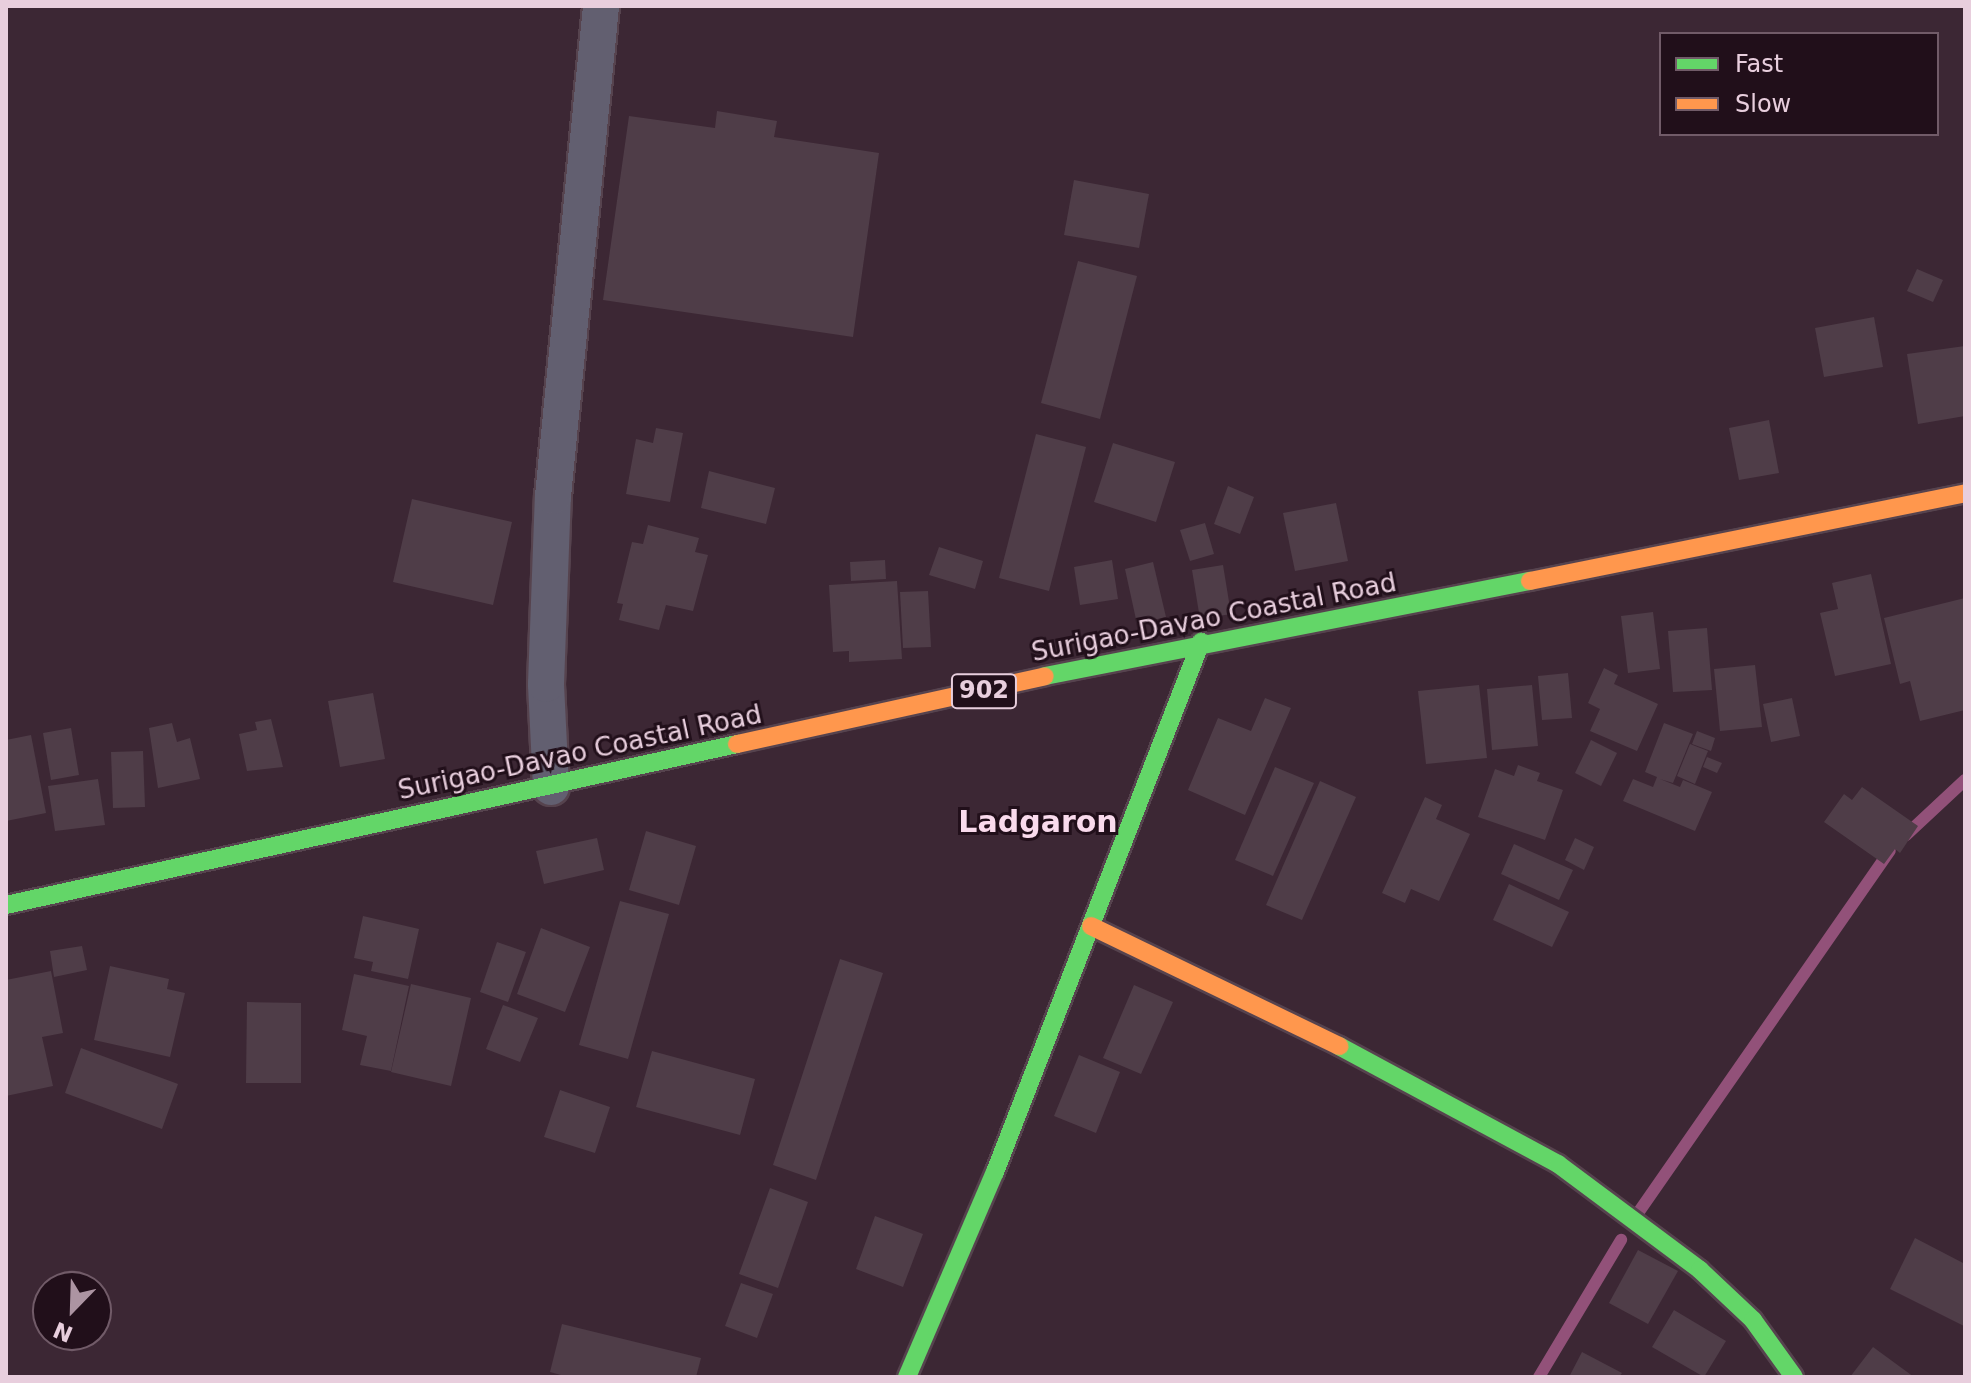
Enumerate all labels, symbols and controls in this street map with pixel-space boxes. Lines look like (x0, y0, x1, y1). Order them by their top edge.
legend (1659, 32, 1939, 136)
text: Fast (1735, 50, 1783, 78)
text: Slow (1735, 90, 1791, 118)
street label: Surigao-Davao Coastal Road (1029, 567, 1399, 669)
road number: 902 (950, 671, 1018, 711)
street label: Surigao-Davao Coastal Road (395, 699, 765, 807)
district label: Ladgaron (958, 804, 1118, 840)
north arrow (32, 1271, 112, 1351)
text: N (50, 1317, 77, 1347)

